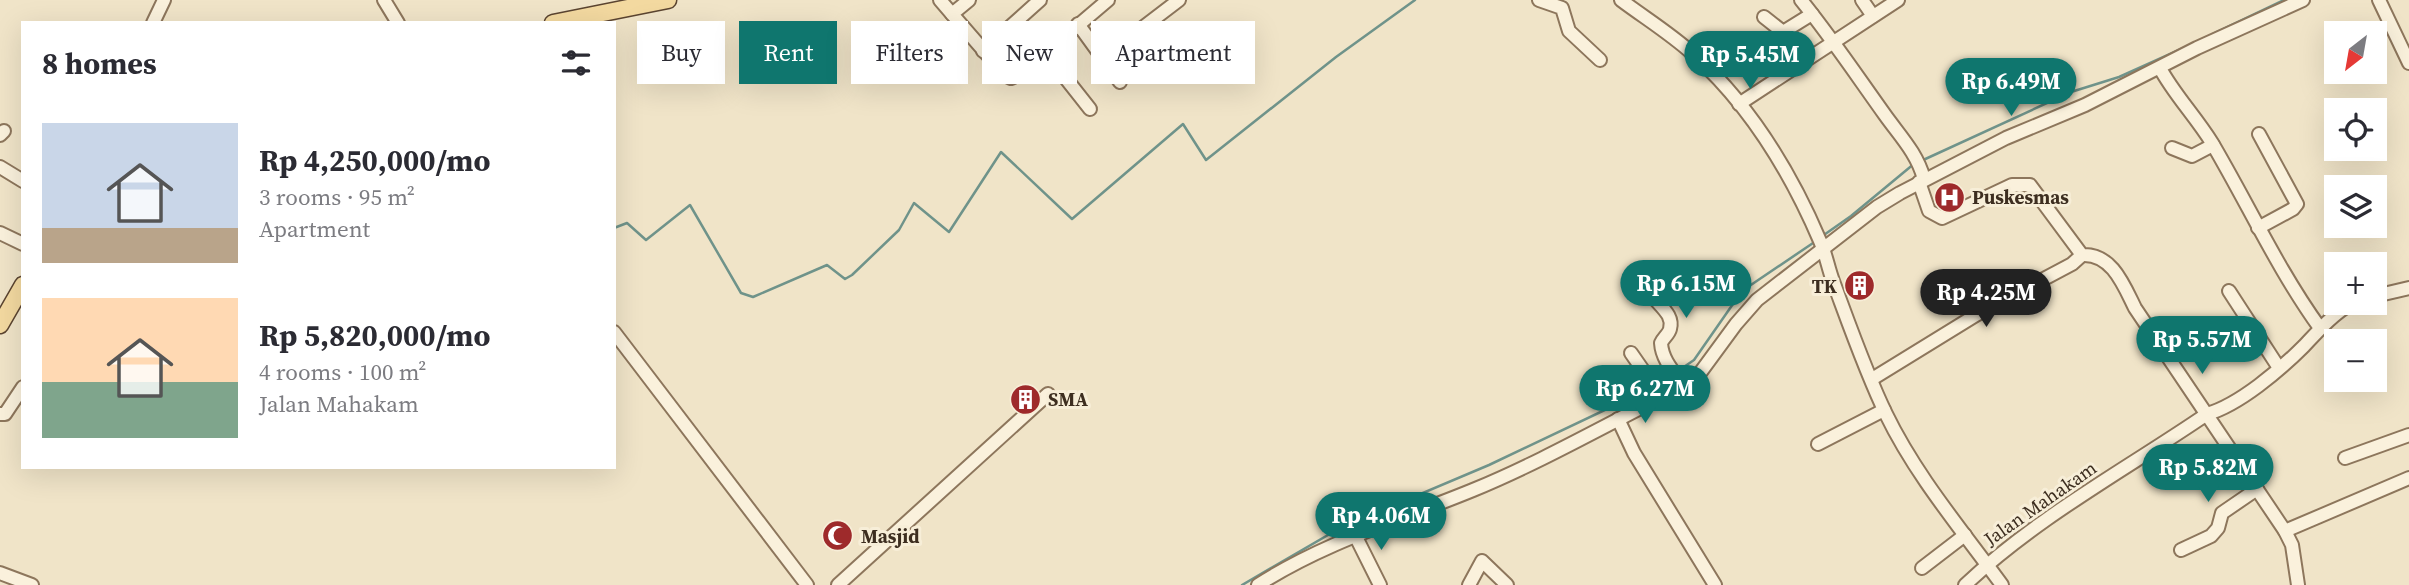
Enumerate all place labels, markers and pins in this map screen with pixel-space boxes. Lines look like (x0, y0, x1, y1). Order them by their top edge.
pin: Rp 5.45M (1678, 32, 1822, 91)
pin: Rp 6.49M (1939, 58, 2083, 118)
hospital icon: Puskesmas (1932, 180, 1966, 214)
place label: Puskesmas (1972, 184, 2069, 210)
pin: Rp 6.15M (1614, 260, 1758, 320)
building icon: TK (1843, 269, 1877, 303)
pin: Rp 4.25M (1914, 270, 2058, 329)
place label: TK (1812, 273, 1838, 299)
pin: Rp 5.57M (2130, 316, 2274, 376)
pin: Rp 6.27M (1573, 366, 1717, 425)
building icon: SMA (1008, 382, 1042, 416)
place label: SMA (1048, 386, 1088, 412)
pin: Rp 5.82M (2136, 444, 2280, 504)
pin: Rp 4.06M (1309, 492, 1453, 552)
mosque icon: Masjid (821, 519, 855, 553)
place label: Masjid (861, 523, 920, 549)

